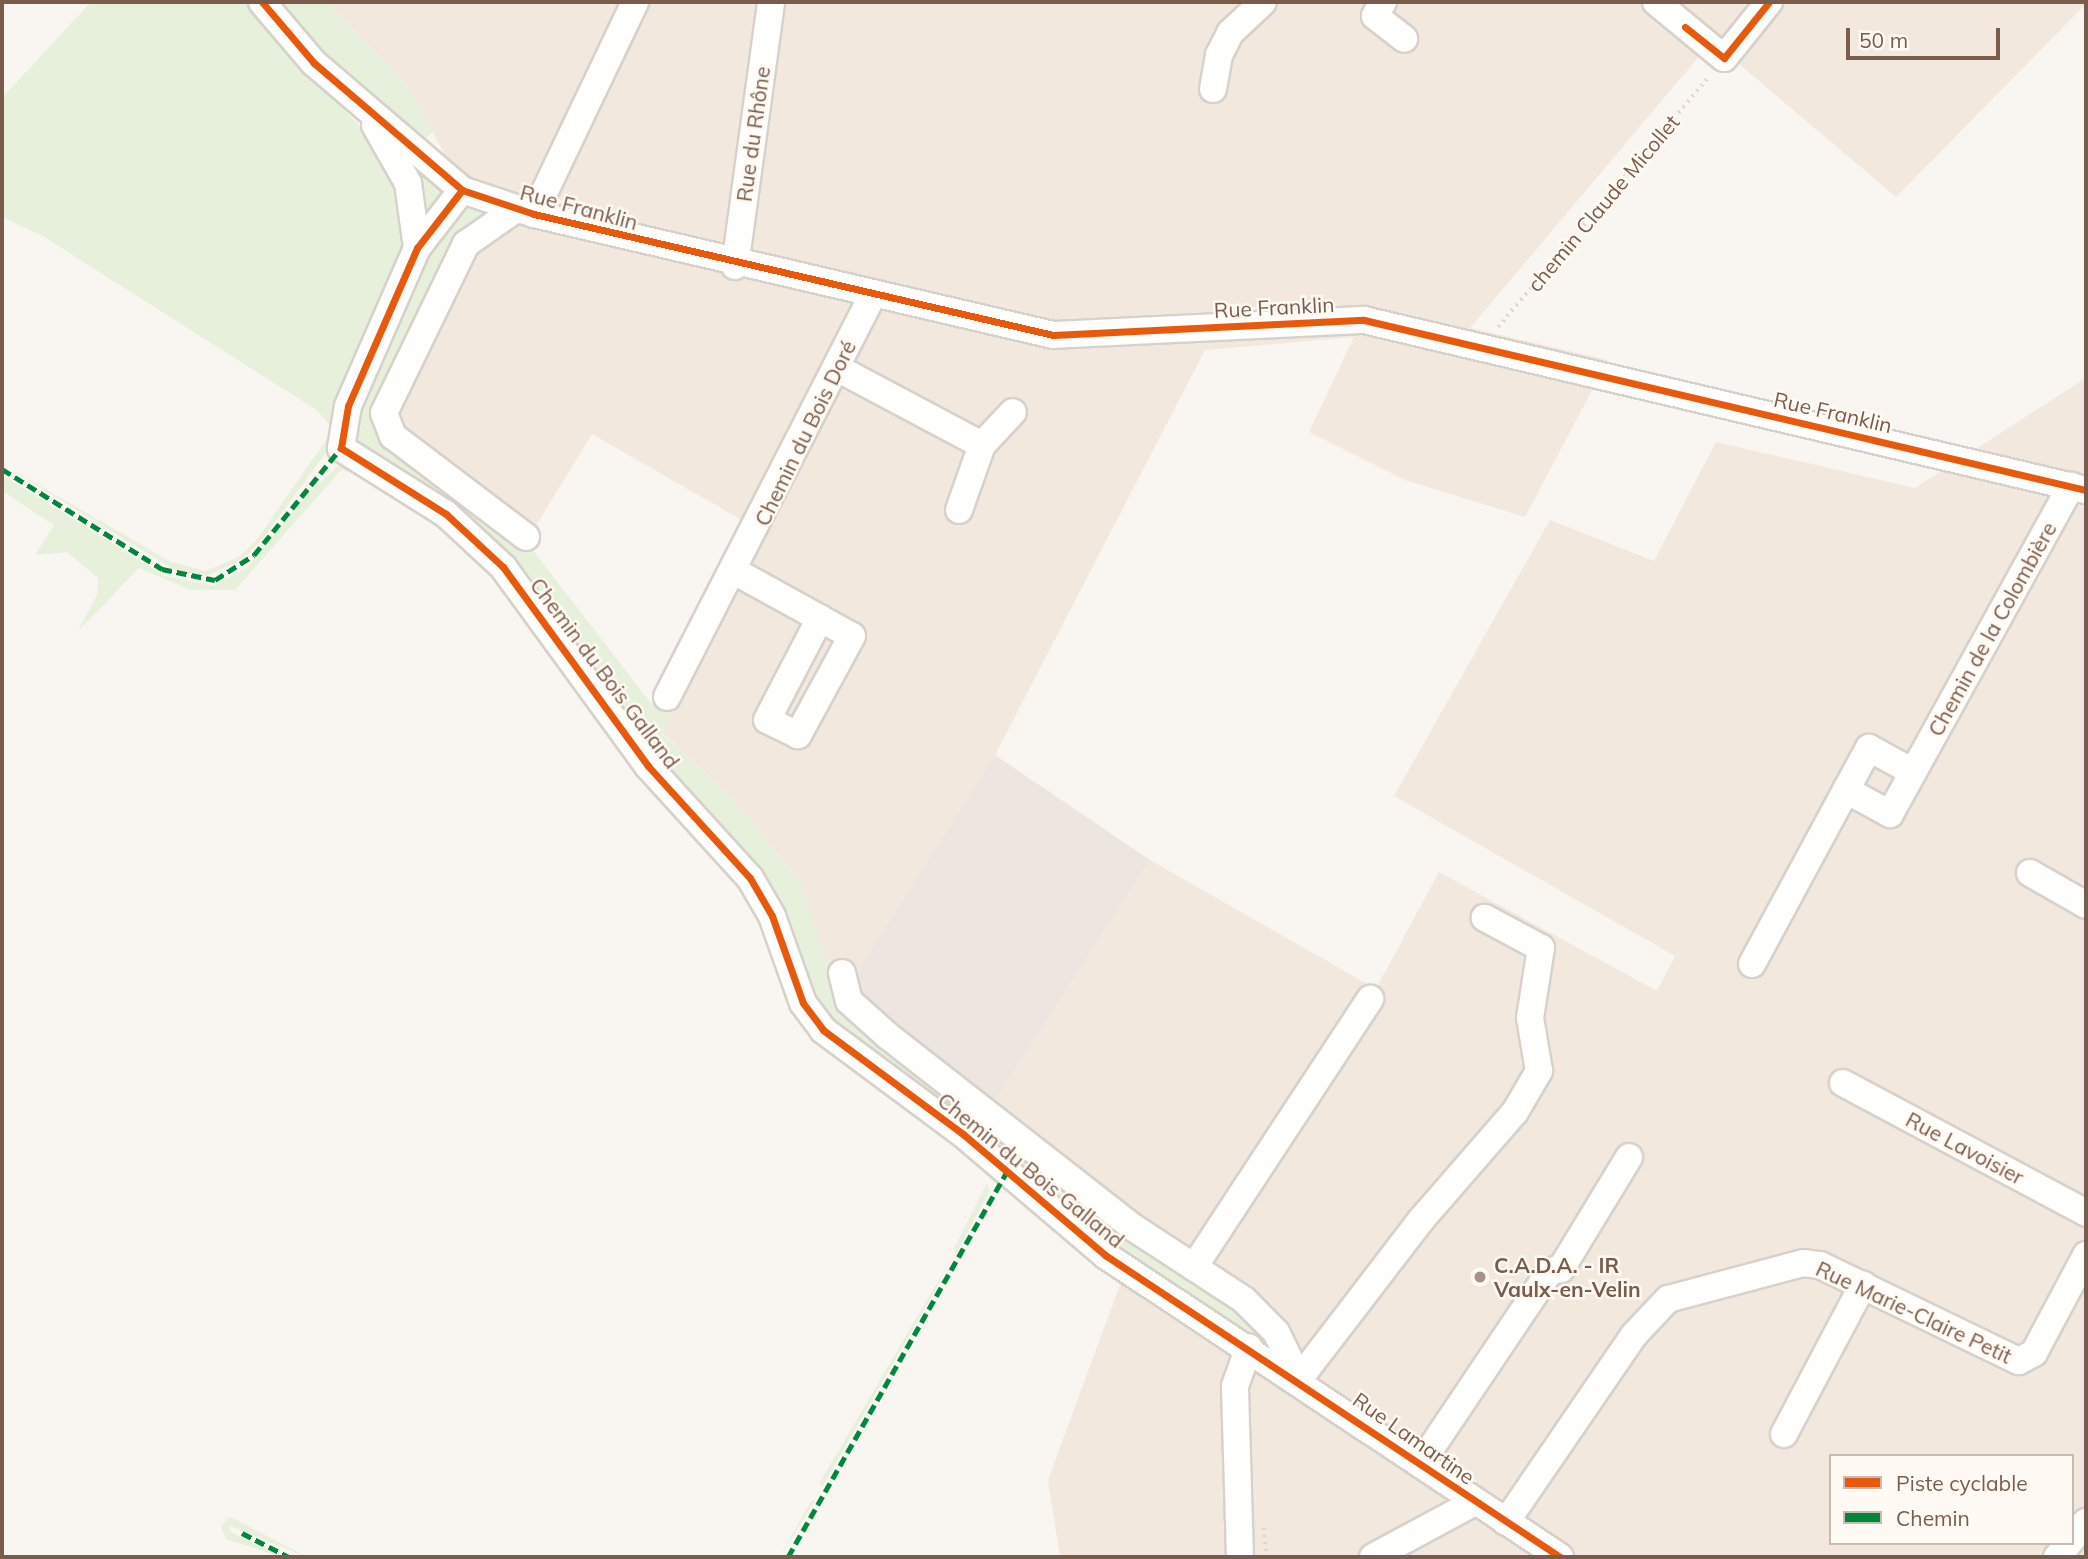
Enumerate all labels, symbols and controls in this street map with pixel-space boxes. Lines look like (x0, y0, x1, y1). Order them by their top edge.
scale bar (1850, 14, 2004, 58)
text: 50 m (1859, 27, 1908, 53)
street label: Rue du Rhône (731, 65, 775, 203)
street label: chemin Claude Micollet (1522, 110, 1684, 296)
street label: Rue Franklin (517, 179, 641, 235)
street label: Rue Franklin (1213, 291, 1335, 323)
street label: Chemin du Bois Doré (749, 336, 861, 530)
street label: Rue Franklin (1771, 386, 1895, 438)
street label: Chemin de la Colombière (1923, 518, 2061, 740)
street label: Chemin du Bois Galland (525, 573, 685, 773)
street label: Chemin du Bois Galland (933, 1087, 1129, 1253)
street label: Rue Lavoisier (1902, 1106, 2028, 1190)
place label: C.A.D.A. - IR Vaulx-en-Velin (1494, 1252, 1641, 1302)
street label: Rue Marie-Claire Petit (1812, 1256, 2016, 1368)
marker: C.A.D.A. - IR Vaulx-en-Velin (1472, 1269, 1488, 1285)
street label: Rue Lamartine (1348, 1387, 1480, 1489)
legend (1829, 1454, 2074, 1545)
text: Piste cyclable (1896, 1470, 2028, 1496)
text: Chemin (1896, 1505, 1970, 1531)

